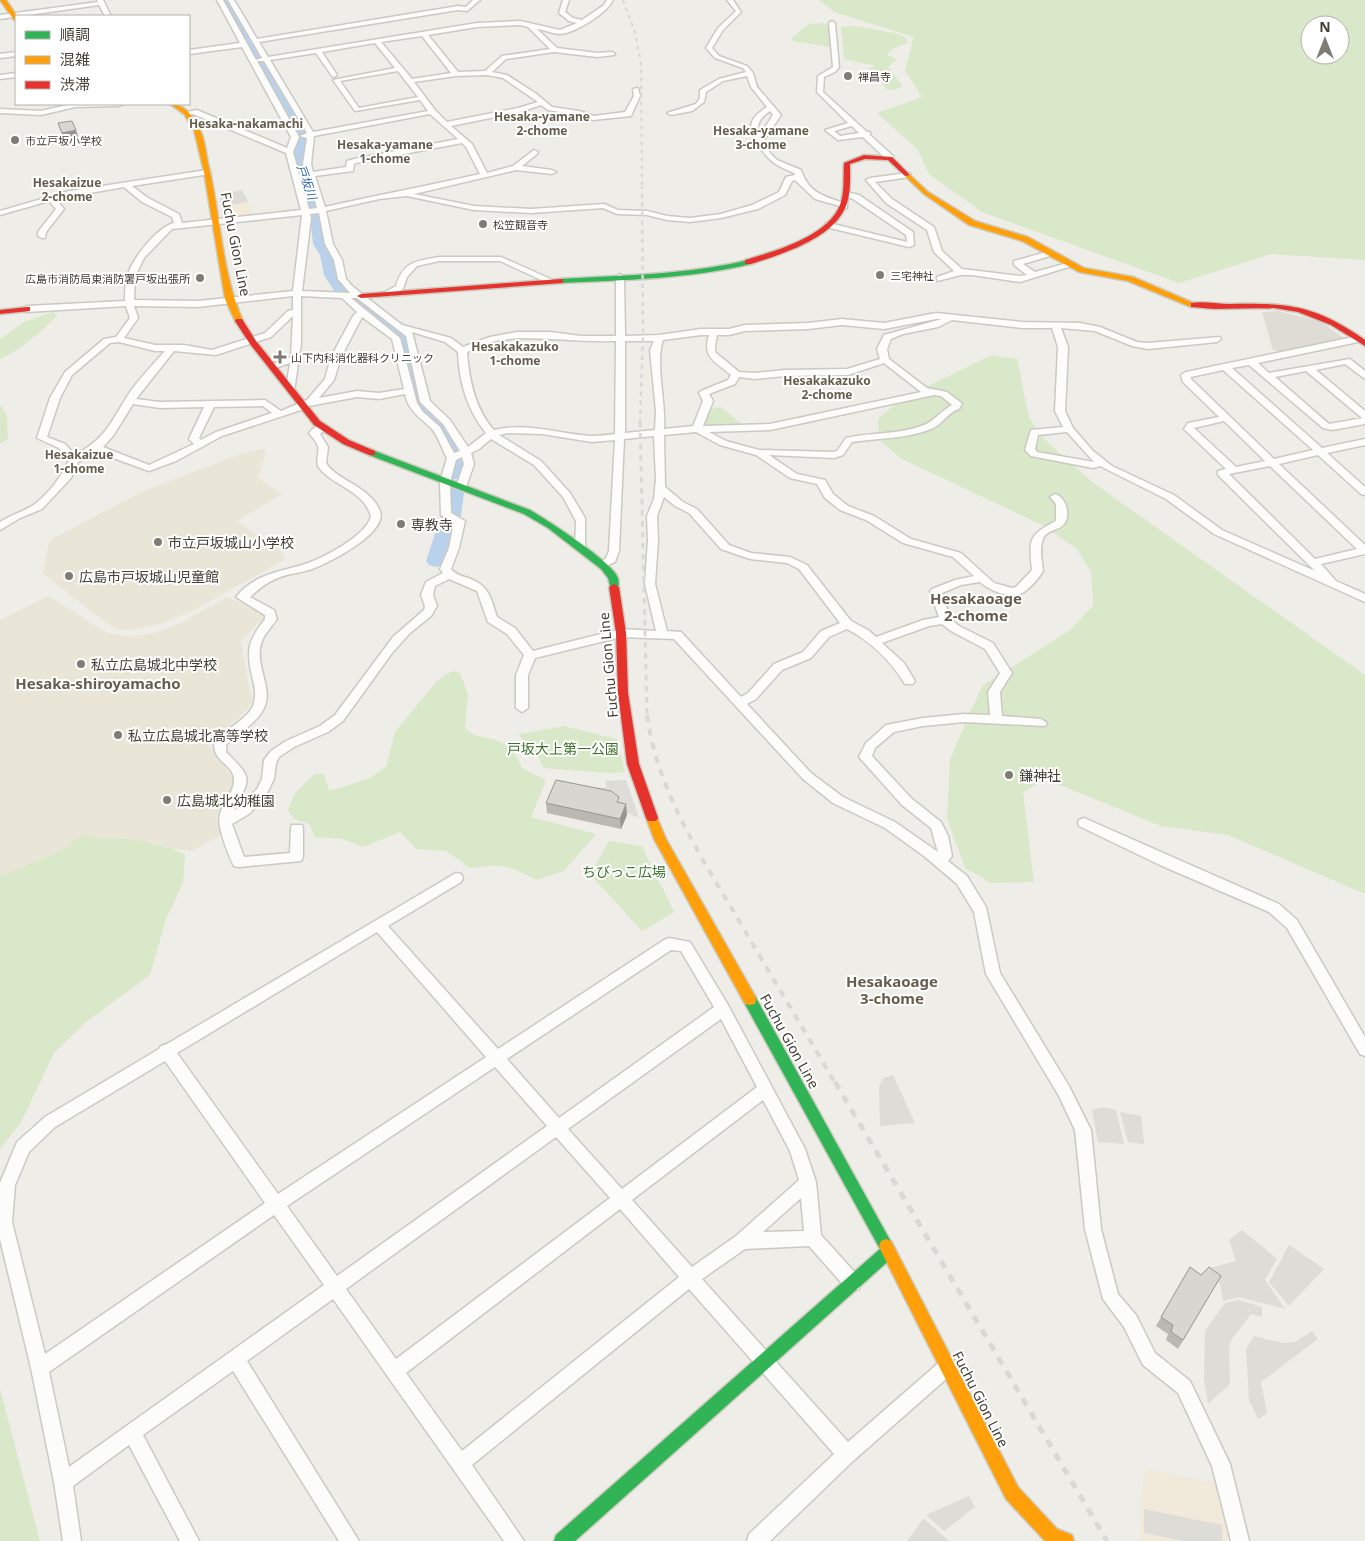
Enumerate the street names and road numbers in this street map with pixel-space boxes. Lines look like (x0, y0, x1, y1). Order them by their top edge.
street label: Fuchu Gion Line (217, 190, 255, 298)
street label: Fuchu Gion Line (594, 611, 622, 718)
street label: Fuchu Gion Line (756, 990, 824, 1092)
street label: Fuchu Gion Line (949, 1348, 1013, 1450)

